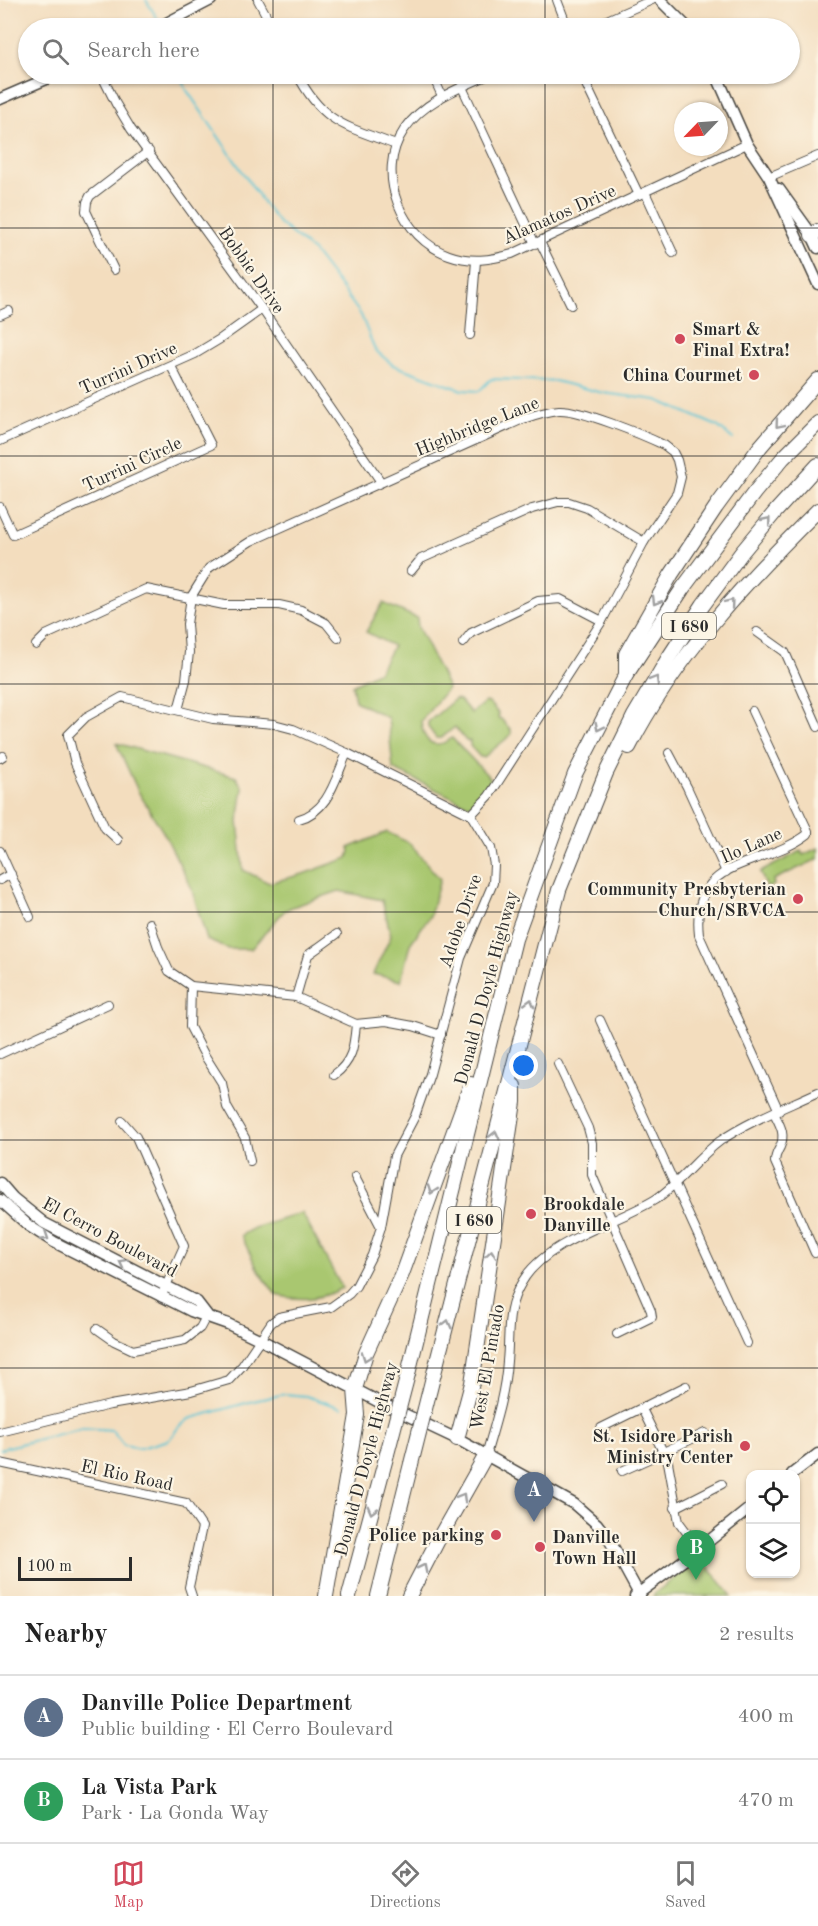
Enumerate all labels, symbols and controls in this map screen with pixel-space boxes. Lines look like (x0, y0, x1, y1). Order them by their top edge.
search box (18, 18, 800, 84)
icon: search (39, 35, 72, 68)
text: Search here (87, 40, 200, 62)
north arrow (674, 102, 728, 156)
street label: Alamatos Drive (500, 182, 619, 248)
street label: Bobbie Drive (215, 224, 288, 317)
place label: Smart & Final Extra! (692, 321, 789, 360)
marker: Smart & Final Extra! (673, 332, 687, 346)
street label: Turrini Drive (77, 339, 180, 398)
place label: China Courmet (622, 367, 742, 385)
marker: China Courmet (747, 368, 761, 382)
street label: Highbridge Lane (413, 394, 542, 460)
one-way arrow (776, 417, 787, 428)
street label: Turrini Circle (80, 434, 185, 496)
one-way arrow (760, 517, 771, 528)
one-way arrow (652, 595, 663, 605)
one-way arrow (723, 599, 734, 610)
road number: I 680 (662, 613, 716, 639)
one-way arrow (648, 676, 660, 687)
one-way arrow (595, 721, 607, 732)
street label: Ilo Lane (718, 824, 785, 867)
street label: Adobe Drive (437, 872, 485, 971)
place label: Community Presbyterian Church/SRVCA (587, 881, 786, 920)
street label: Donald D Doyle Highway (452, 889, 522, 1088)
marker: Community Presbyterian Church/SRVCA (791, 892, 805, 906)
one-way arrow (522, 998, 535, 1008)
your location (509, 1051, 538, 1080)
one-way arrow (488, 1130, 501, 1140)
one-way arrow (427, 1184, 440, 1195)
street label: El Cerro Boulevard (39, 1195, 180, 1281)
place label: Brookdale Danville (543, 1196, 625, 1235)
road number: I 680 (447, 1207, 501, 1233)
marker: Brookdale Danville (524, 1207, 538, 1221)
one-way arrow (39, 1229, 49, 1241)
one-way arrow (484, 1249, 496, 1258)
one-way arrow (119, 1259, 129, 1270)
street label: West El Pintado (468, 1303, 508, 1432)
one-way arrow (439, 1319, 452, 1329)
one-way arrow (360, 1352, 373, 1362)
street label: Donald D Doyle Highway (332, 1360, 402, 1559)
place label: St. Isidore Parish Ministry Center (592, 1428, 733, 1467)
marker: St. Isidore Parish Ministry Center (738, 1439, 752, 1453)
street label: El Rio Road (79, 1457, 175, 1495)
map controls (746, 1470, 800, 1578)
button: locate (746, 1470, 800, 1524)
pin: A (514, 1472, 554, 1522)
one-way arrow (454, 1493, 466, 1503)
one-way arrow (367, 1505, 379, 1515)
button: layers (746, 1524, 800, 1578)
place label: Police parking (368, 1527, 484, 1545)
marker: Police parking (489, 1528, 503, 1542)
place label: Danville Town Hall (552, 1529, 637, 1568)
pin: B (676, 1530, 716, 1580)
marker: Danville Town Hall (533, 1540, 547, 1554)
scale bar (18, 1554, 132, 1582)
text: 100 m (27, 1559, 72, 1575)
one-way arrow (416, 1563, 427, 1574)
text: Nearby (24, 1622, 108, 1648)
text: 2 results (719, 1625, 794, 1645)
text: Danville Police Department (81, 1693, 352, 1715)
text: A (36, 1707, 51, 1727)
text: 400 m (738, 1707, 794, 1727)
text: Public building · El Cerro Boulevard (81, 1720, 393, 1740)
text: La Vista Park (81, 1777, 218, 1799)
text: B (36, 1791, 51, 1811)
text: 470 m (738, 1791, 794, 1811)
text: Park · La Gonda Way (81, 1804, 269, 1824)
tab: Map (112, 1857, 145, 1913)
tab: Directions (370, 1857, 441, 1913)
tab: Saved (665, 1857, 706, 1913)

